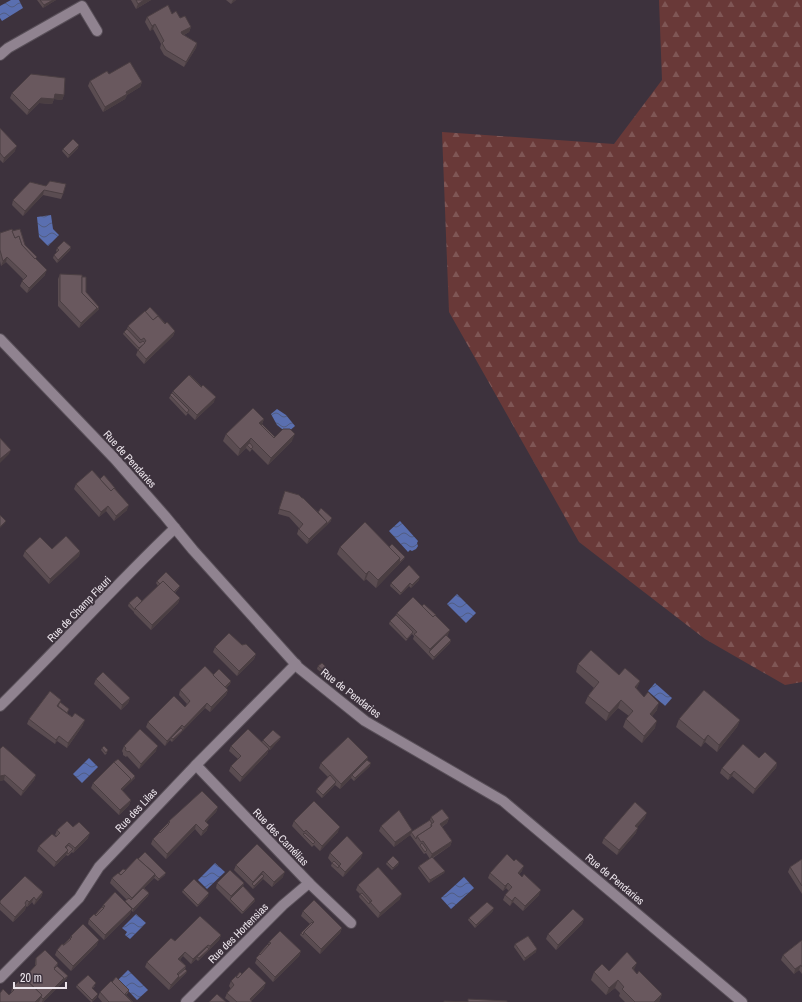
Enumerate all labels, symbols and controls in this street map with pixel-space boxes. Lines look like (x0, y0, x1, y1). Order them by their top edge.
street label: Rue de Pendaries (100, 427, 160, 491)
street label: Rue de Champ Fleuri (44, 573, 114, 645)
street label: Rue de Pendaries (318, 665, 384, 721)
street label: Rue des Lilas (112, 785, 160, 835)
street label: Rue des Camélias (250, 805, 312, 869)
street label: Rue de Pendaries (583, 850, 648, 908)
street label: Rue des Hortensias (205, 900, 271, 966)
scale bar (14, 964, 66, 990)
text: 20 m (20, 970, 42, 986)

